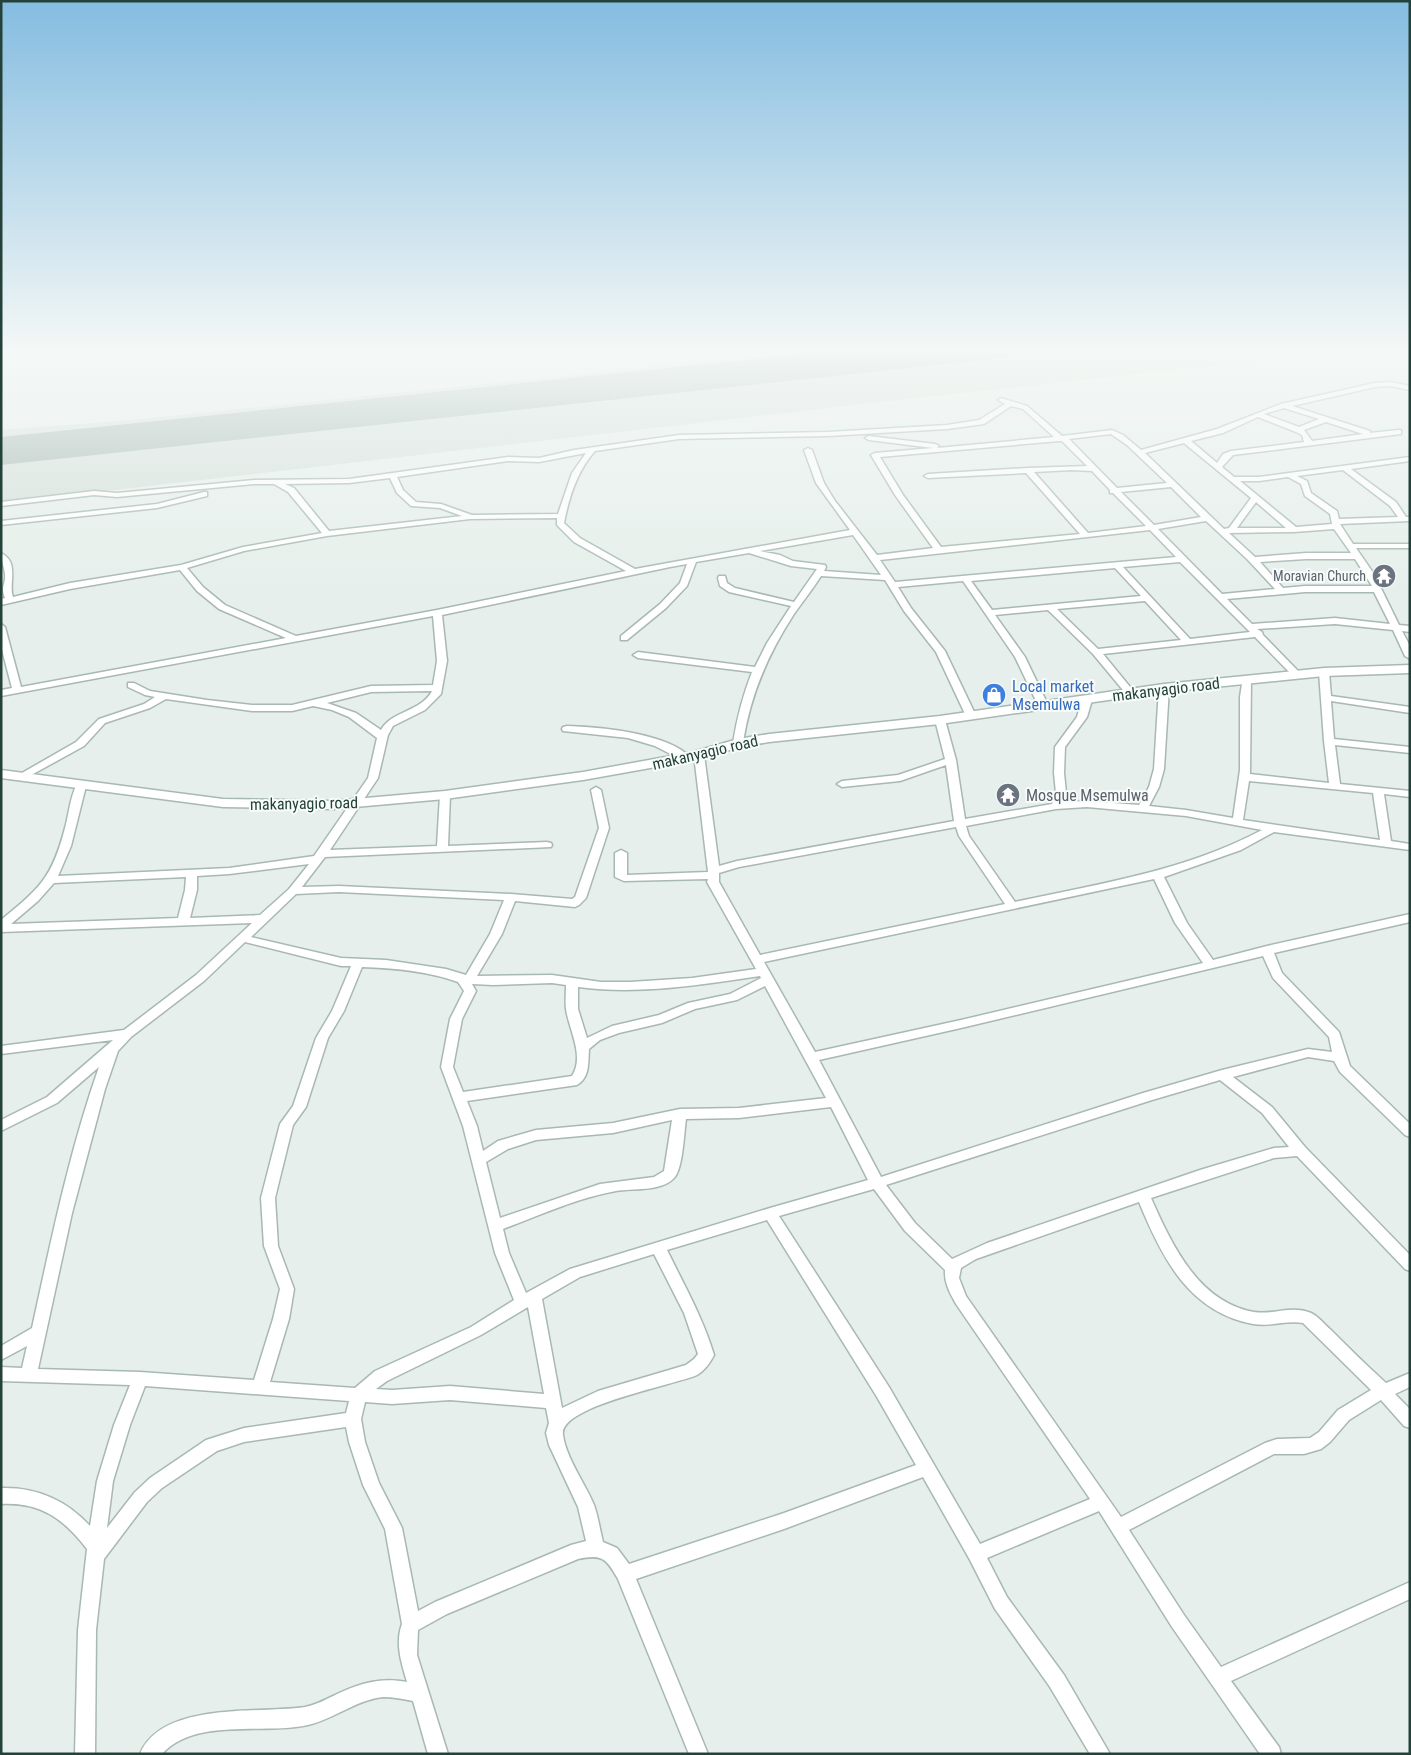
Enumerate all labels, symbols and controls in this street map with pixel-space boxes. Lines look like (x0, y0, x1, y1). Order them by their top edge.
temple icon: Moravian Church (1371, 563, 1397, 589)
place label: Moravian Church (1273, 568, 1366, 584)
street label: makanyagio road (1111, 673, 1221, 706)
place label: Local market Msemulwa (1012, 677, 1094, 714)
shop icon: Local market Msemulwa (981, 682, 1007, 708)
street label: makanyagio road (650, 731, 760, 774)
temple icon: Mosque Msemulwa (995, 782, 1021, 808)
place label: Mosque Msemulwa (1026, 786, 1149, 805)
street label: makanyagio road (250, 793, 358, 814)

